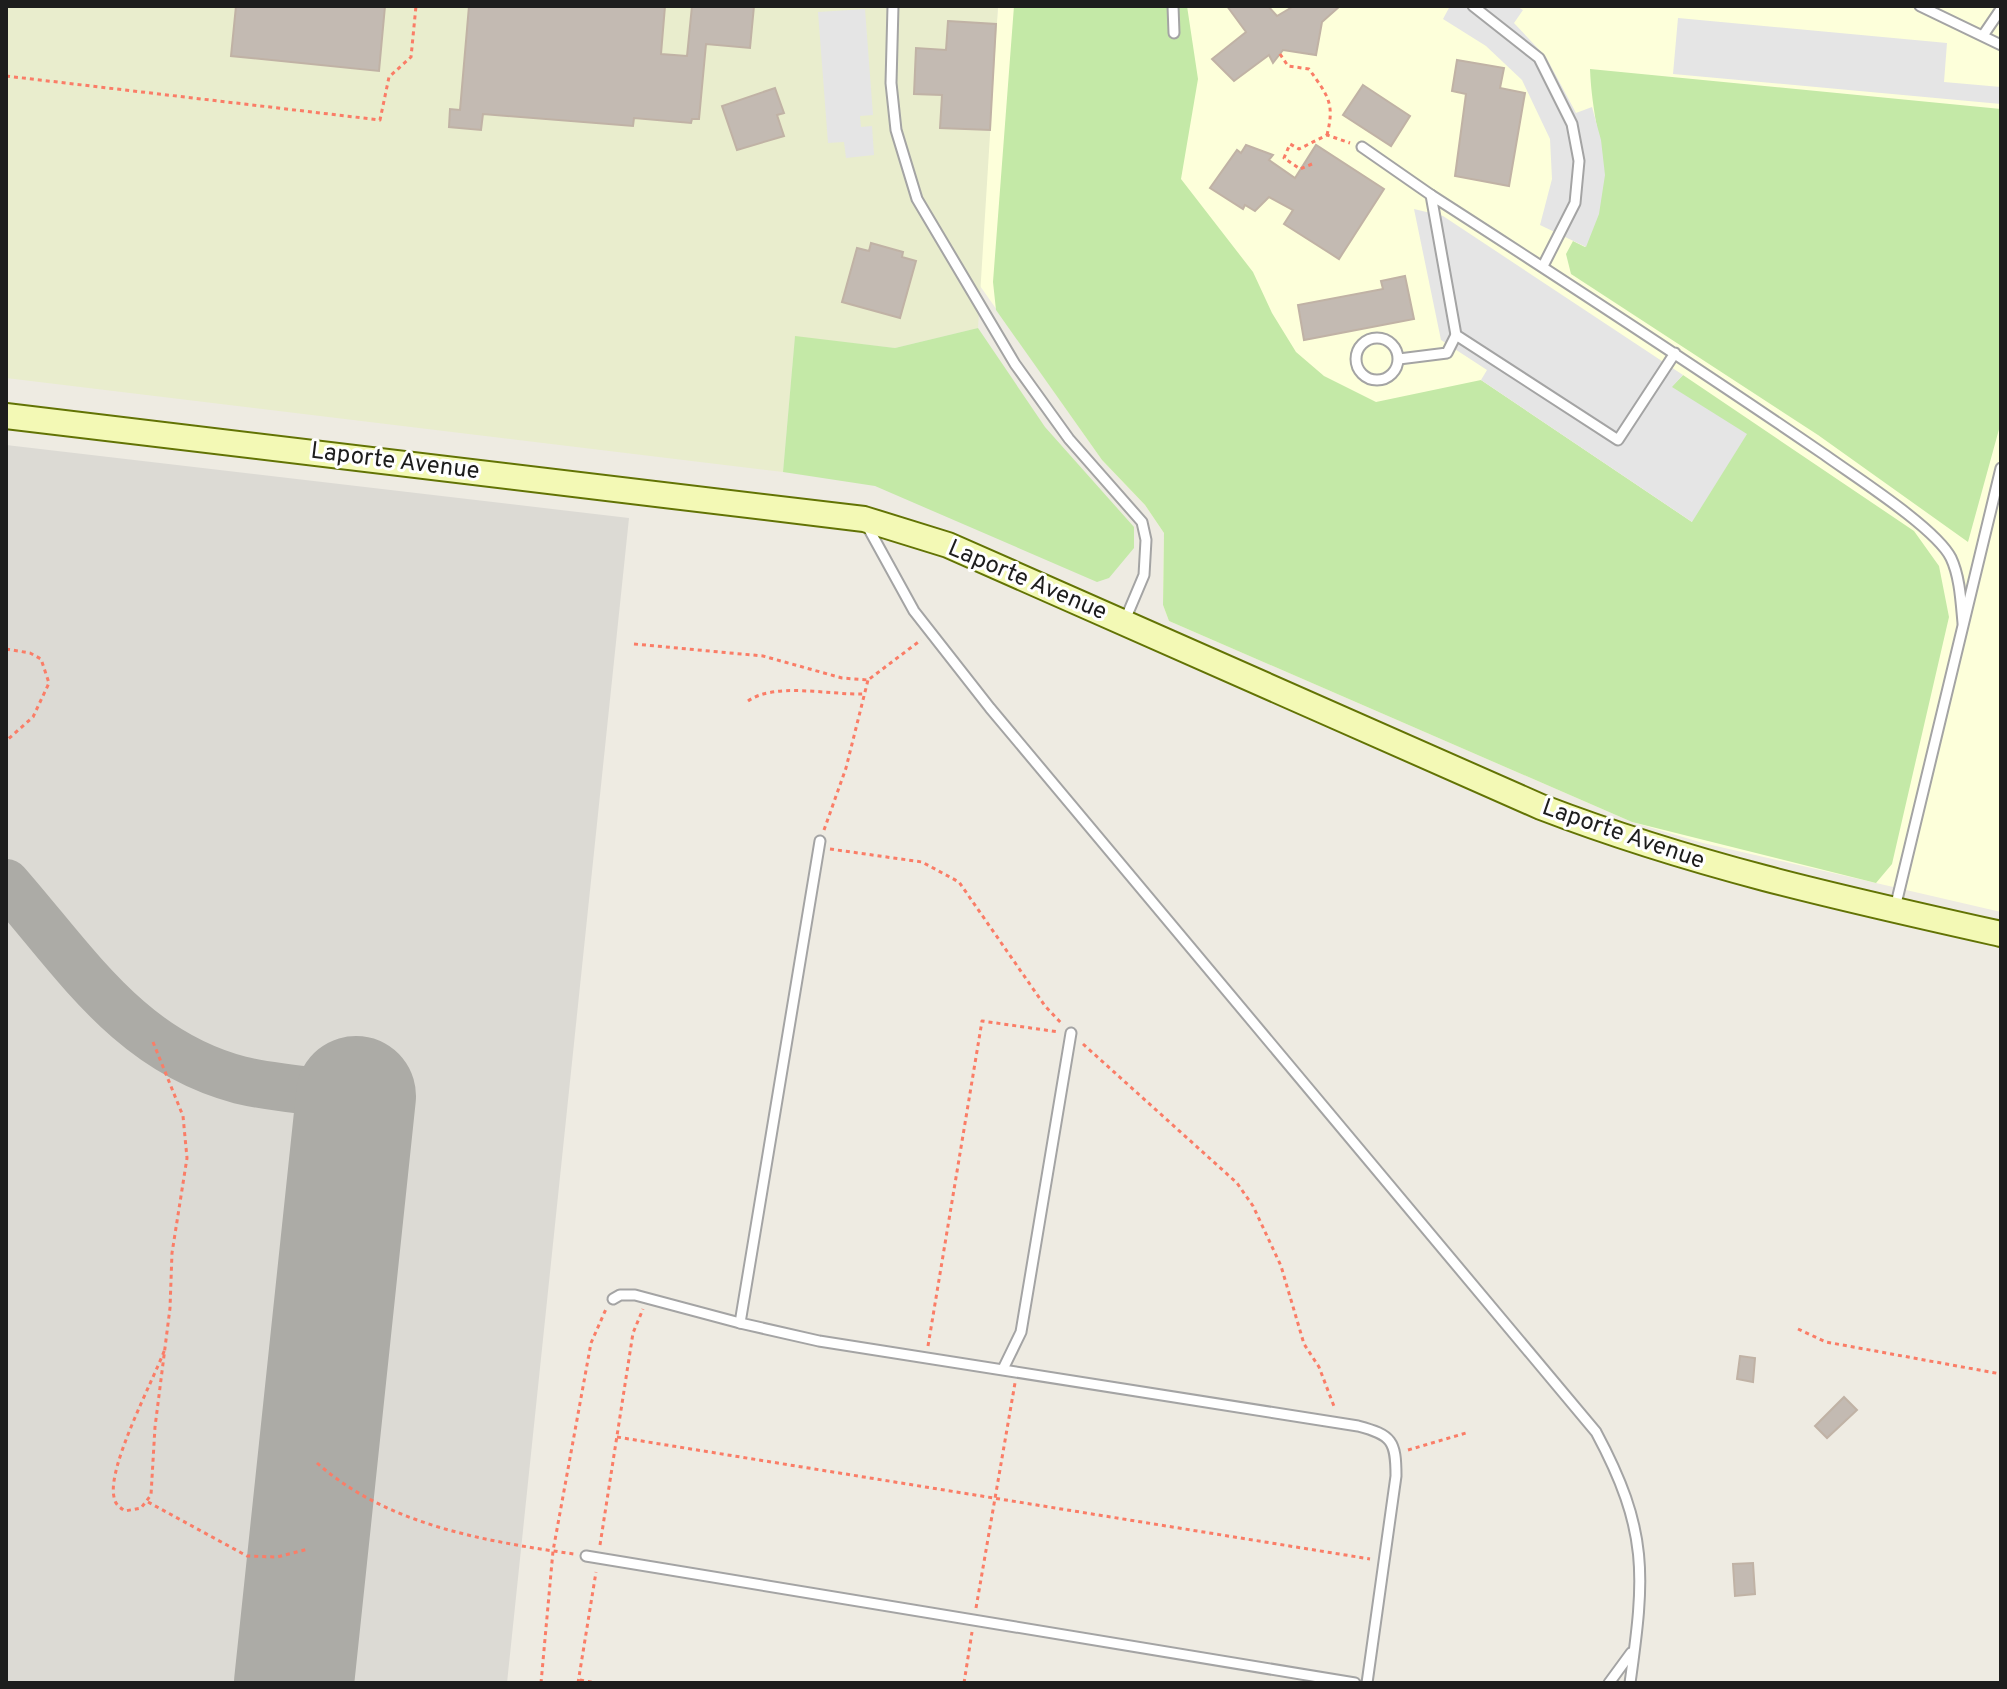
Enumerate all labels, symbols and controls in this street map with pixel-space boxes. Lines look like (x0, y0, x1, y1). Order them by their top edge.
street label: Laporte Avenue (309, 437, 481, 487)
street label: Laporte Avenue (943, 534, 1111, 628)
street label: Laporte Avenue (1538, 793, 1708, 877)

